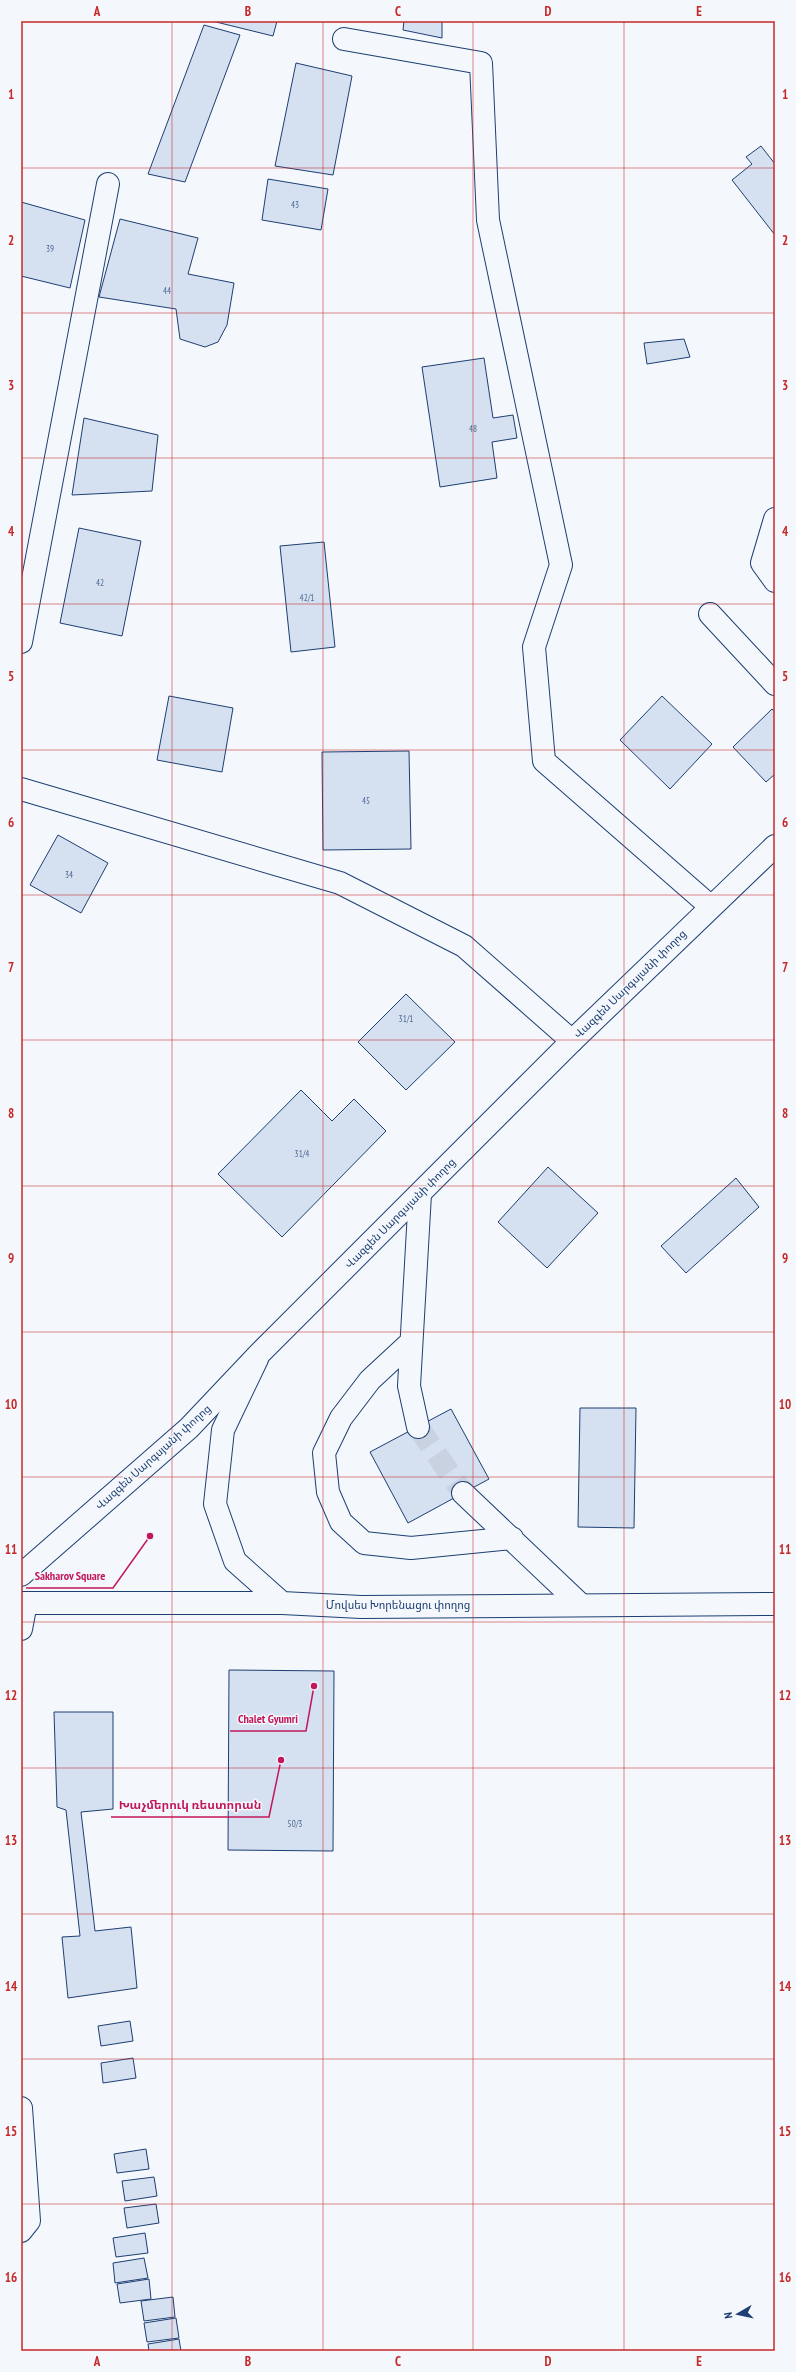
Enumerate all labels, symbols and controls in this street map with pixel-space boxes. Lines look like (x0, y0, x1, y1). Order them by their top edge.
text: A (93, 3, 101, 20)
text: B (245, 3, 251, 20)
text: C (395, 3, 401, 20)
text: D (545, 3, 552, 20)
text: E (696, 3, 702, 20)
text: 1 (8, 86, 14, 103)
text: 1 (782, 86, 788, 103)
house number: 43 (291, 199, 299, 210)
text: 2 (8, 232, 14, 249)
text: 2 (782, 232, 788, 249)
house number: 39 (46, 243, 54, 254)
house number: 44 (163, 285, 171, 296)
text: 3 (8, 377, 14, 394)
text: 3 (782, 377, 788, 394)
house number: 48 (469, 423, 477, 434)
text: 4 (8, 523, 15, 540)
text: 4 (782, 523, 789, 540)
house number: 42 (96, 577, 104, 588)
house number: 42/1 (300, 592, 314, 603)
text: 5 (8, 668, 14, 685)
text: 5 (782, 668, 788, 685)
house number: 45 (362, 795, 370, 806)
text: 6 (8, 814, 14, 831)
text: 6 (782, 814, 788, 831)
house number: 34 (65, 869, 73, 880)
street label: Վազգեն Սարգսյանի փողոց (571, 927, 689, 1041)
text: 7 (8, 959, 14, 976)
text: 7 (782, 959, 788, 976)
house number: 31/1 (399, 1013, 413, 1024)
text: 8 (8, 1105, 14, 1122)
text: 8 (782, 1105, 788, 1122)
house number: 31/4 (295, 1148, 309, 1159)
street label: Վազգեն Սարգսյանի փողոց (342, 1155, 458, 1271)
text: 9 (8, 1250, 14, 1267)
text: 9 (782, 1250, 788, 1267)
text: 10 (5, 1396, 17, 1413)
text: 10 (779, 1396, 791, 1413)
street label: Վազգեն Սարգսյանի փողոց (92, 1401, 214, 1513)
text: 11 (5, 1541, 17, 1558)
text: 11 (779, 1541, 791, 1558)
callout: Sakharov Square (26, 1564, 113, 1588)
text: Sakharov Square (35, 1568, 105, 1583)
street label: Մովսես Խորենացու փողոց (326, 1598, 470, 1612)
text: 12 (5, 1687, 17, 1704)
text: 12 (779, 1687, 791, 1704)
callout: Chalet Gyumri (230, 1707, 306, 1731)
text: Chalet Gyumri (238, 1711, 298, 1726)
callout: Խաչմերուկ ռեստորան (111, 1793, 269, 1817)
text: Խաչմերուկ ռեստորան (119, 1797, 261, 1812)
house number: 50/3 (288, 1818, 302, 1829)
text: 13 (5, 1832, 17, 1849)
text: 13 (779, 1832, 791, 1849)
text: 14 (5, 1978, 18, 1995)
text: 14 (779, 1978, 792, 1995)
text: 15 (5, 2123, 17, 2140)
text: 15 (779, 2123, 791, 2140)
text: 16 (5, 2269, 17, 2286)
text: 16 (779, 2269, 791, 2286)
north arrow (718, 2294, 758, 2334)
text: N (721, 2311, 736, 2320)
text: A (93, 2353, 101, 2370)
text: B (245, 2353, 251, 2370)
text: C (395, 2353, 401, 2370)
text: D (545, 2353, 552, 2370)
text: E (696, 2353, 702, 2370)

